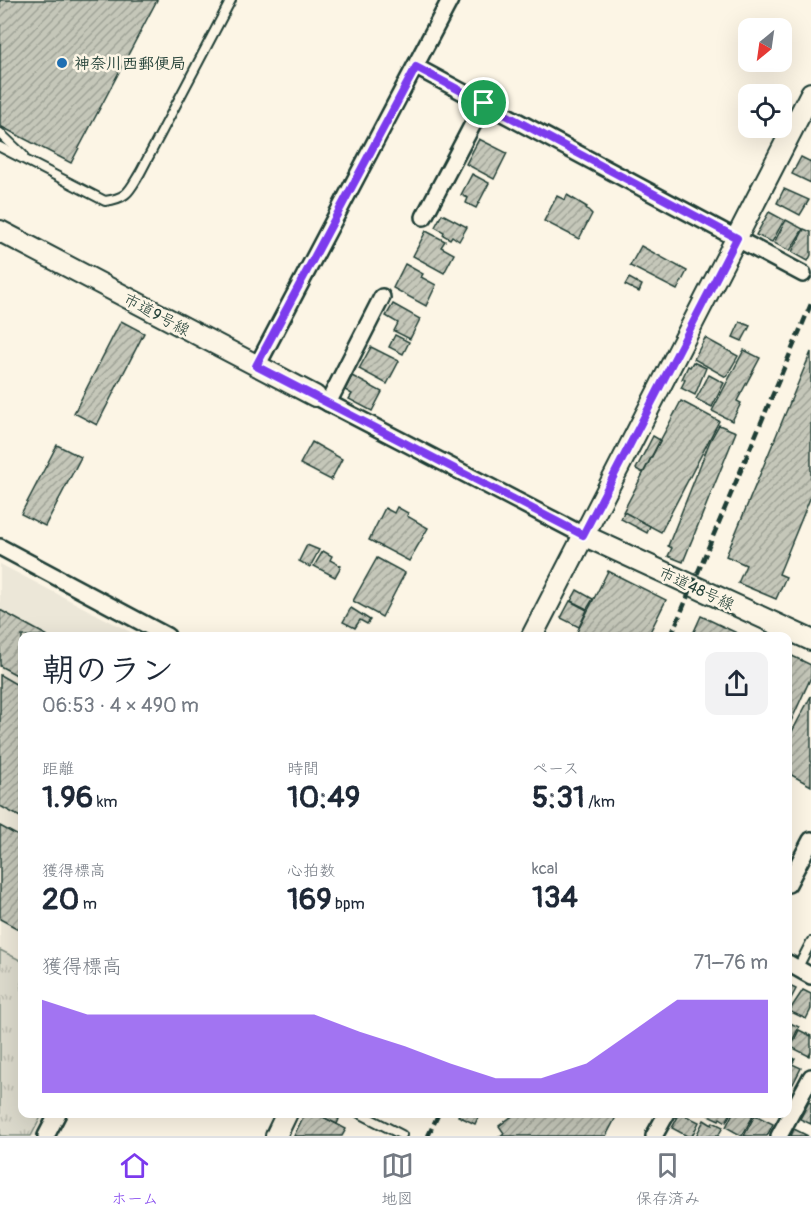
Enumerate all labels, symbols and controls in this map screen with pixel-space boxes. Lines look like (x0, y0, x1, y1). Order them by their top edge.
north arrow (738, 18, 792, 72)
map controls (738, 18, 792, 138)
place label: 神奈川西郵便局 (74, 54, 186, 74)
marker: 神奈川西郵便局 (55, 56, 69, 70)
pin (458, 77, 509, 128)
button: locate (738, 84, 792, 138)
icon: arrive (467, 86, 500, 119)
street label: 市道9号線 (120, 289, 193, 341)
street label: 市道48号線 (655, 563, 738, 615)
text: 朝のラン (42, 650, 174, 691)
button: share (705, 652, 768, 715)
text: 06:53 · 4 × 490 m (42, 693, 199, 718)
text: 距離 (42, 759, 74, 779)
text: 時間 (287, 759, 319, 779)
text: ペース (532, 759, 579, 779)
text: 1.96 (42, 779, 93, 816)
text: 10:49 (287, 779, 360, 816)
text: 5:31 (532, 779, 585, 816)
text: km (93, 792, 118, 812)
text: /km (585, 792, 615, 812)
text: kcal (532, 859, 558, 879)
text: 獲得標高 (42, 861, 106, 881)
text: 心拍数 (287, 861, 335, 881)
text: 134 (532, 879, 578, 916)
text: 20 (42, 881, 79, 918)
text: 169 (287, 881, 332, 918)
text: m (79, 894, 97, 914)
text: bpm (332, 894, 365, 914)
text: 71–76 m (694, 950, 768, 975)
text: 獲得標高 (42, 954, 122, 979)
tab: ホーム (111, 1149, 158, 1209)
tab: 地図 (381, 1149, 414, 1209)
tab: 保存済み (636, 1149, 700, 1209)

